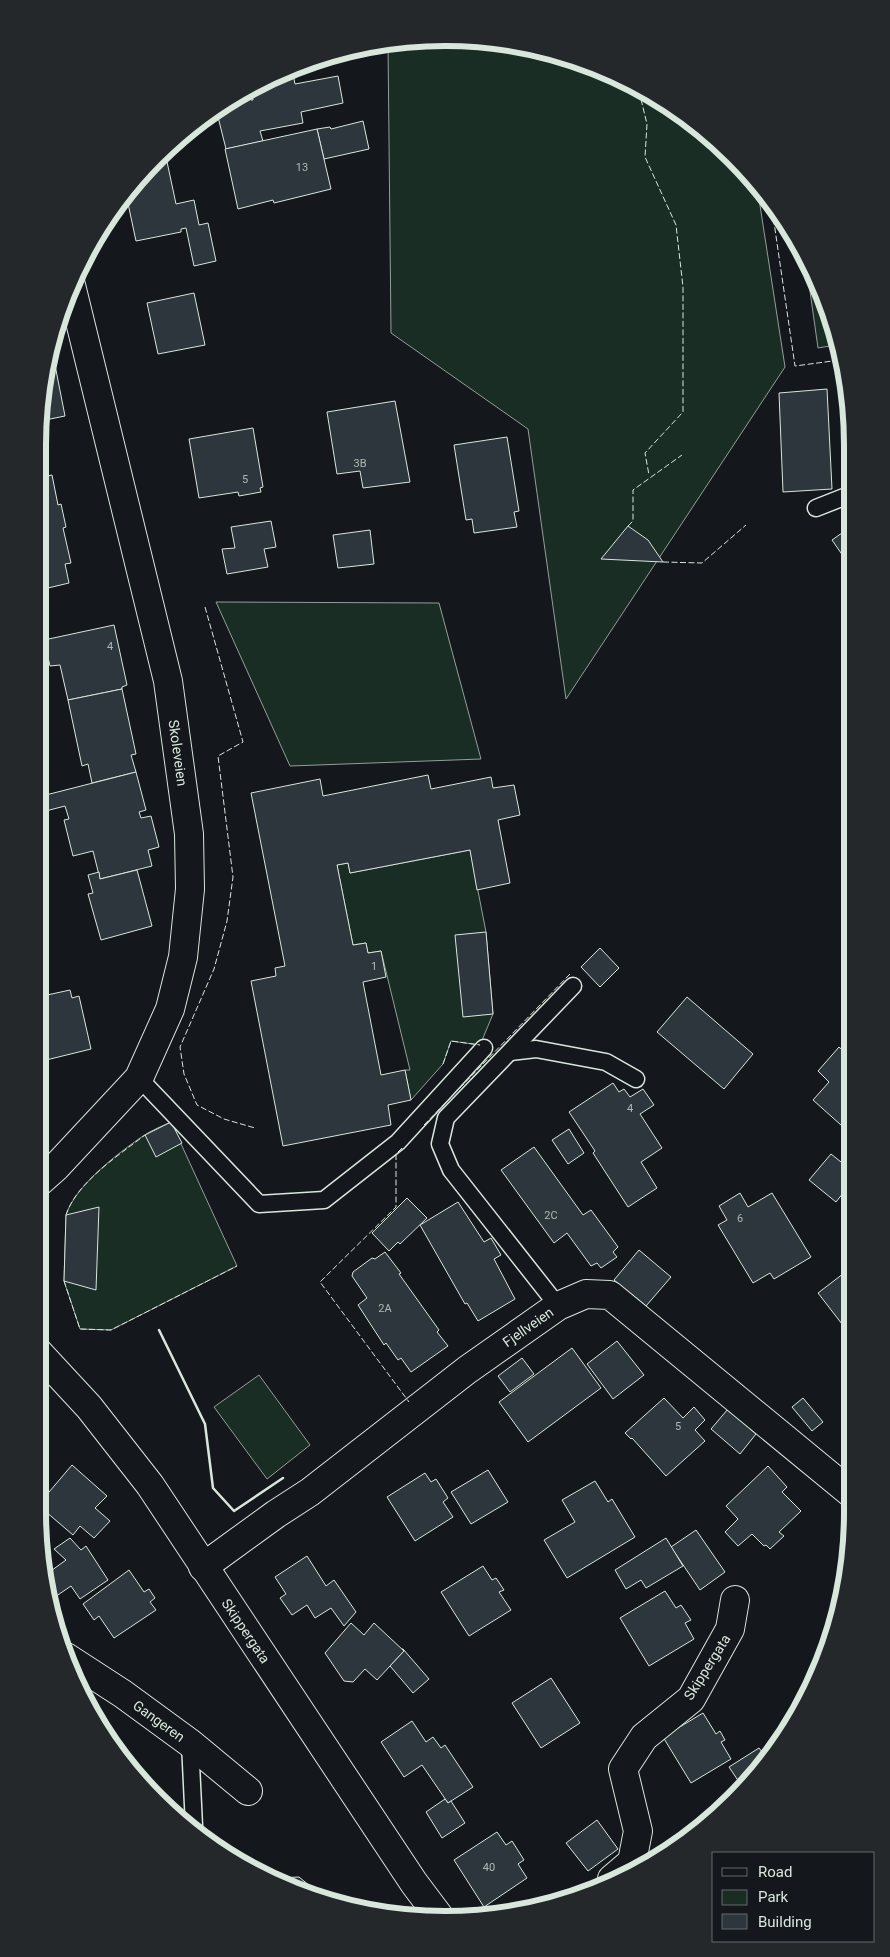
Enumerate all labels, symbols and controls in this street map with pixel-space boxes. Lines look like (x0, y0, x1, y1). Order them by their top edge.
house number: 13 (296, 161, 308, 174)
house number: 3B (353, 457, 367, 470)
house number: 5 (242, 473, 248, 486)
house number: 4 (107, 640, 113, 653)
street label: Skoleveien (165, 719, 191, 787)
house number: 1 (371, 960, 377, 973)
house number: 4 (627, 1102, 633, 1115)
house number: 2C (544, 1209, 558, 1222)
house number: 6 (737, 1212, 743, 1225)
house number: 2A (378, 1302, 393, 1315)
street label: Fjellveien (500, 1304, 556, 1350)
house number: 5 (675, 1420, 681, 1433)
street label: Skippergata (219, 1596, 273, 1666)
street label: Skippergata (681, 1631, 733, 1703)
street label: Gangeren (130, 1697, 188, 1745)
legend (712, 1852, 875, 1942)
house number: 40 (483, 1861, 495, 1874)
text: Road (758, 1863, 792, 1881)
text: Park (758, 1888, 789, 1906)
text: Building (758, 1913, 812, 1931)

